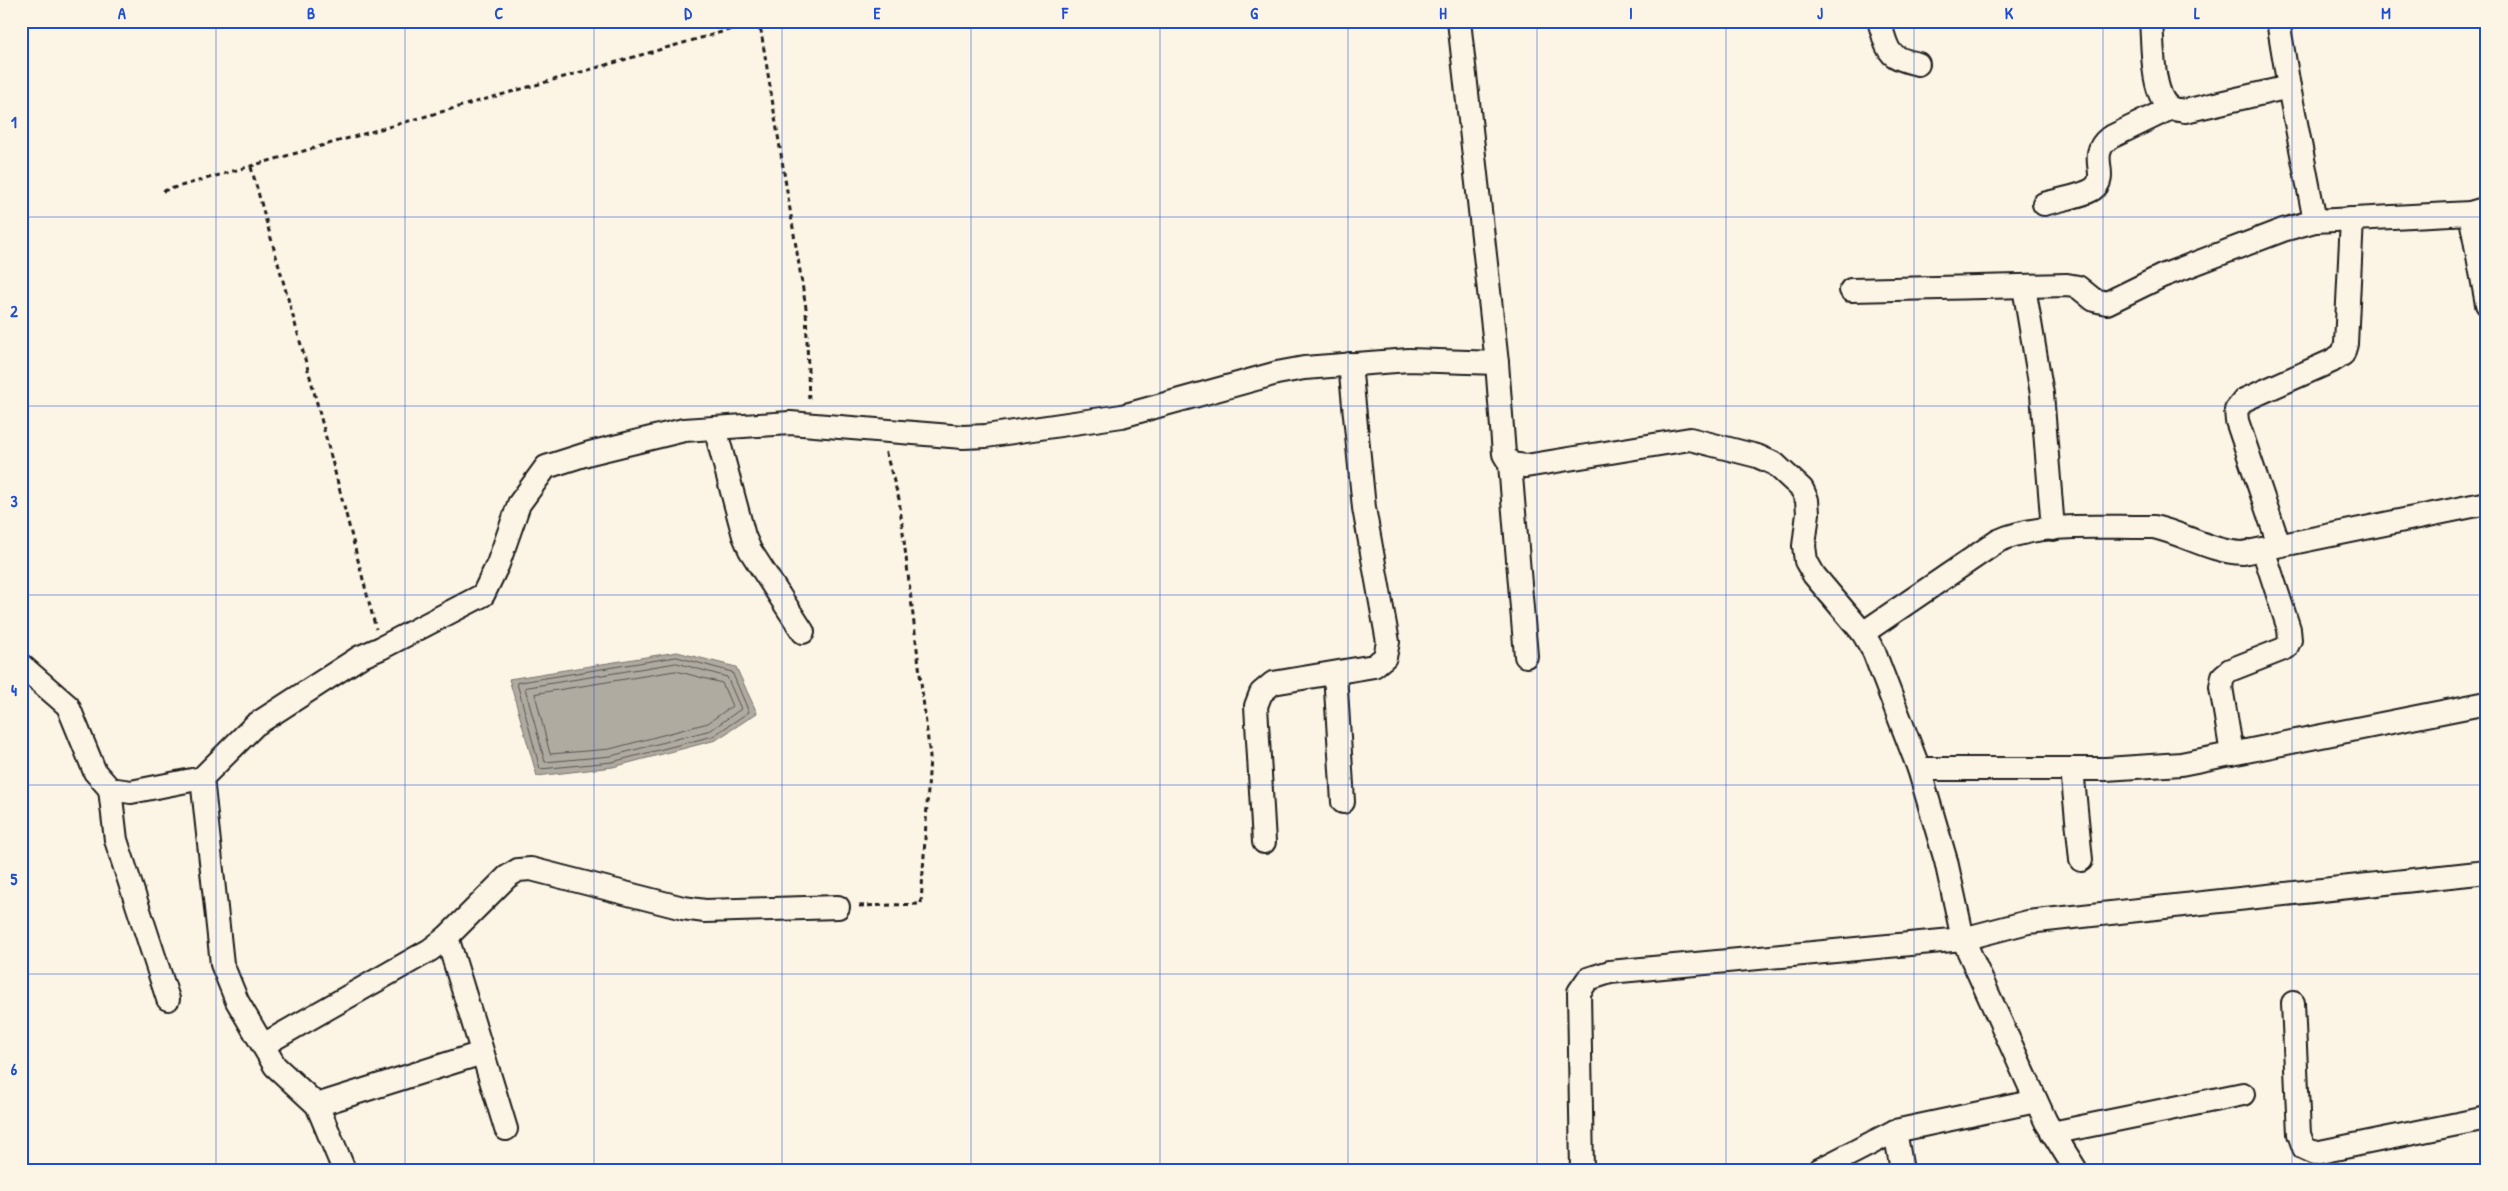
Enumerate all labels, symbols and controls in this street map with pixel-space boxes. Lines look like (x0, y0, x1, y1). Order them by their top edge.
text: A (118, 2, 126, 24)
text: B (307, 2, 315, 24)
text: C (495, 2, 504, 24)
text: D (684, 2, 692, 24)
text: E (873, 2, 881, 24)
text: F (1061, 2, 1069, 24)
text: G (1250, 2, 1258, 24)
text: H (1439, 2, 1447, 24)
text: I (1629, 2, 1633, 24)
text: J (1817, 2, 1823, 24)
text: K (2005, 2, 2014, 24)
text: L (2194, 2, 2200, 24)
text: M (2381, 2, 2391, 24)
text: 1 (11, 111, 17, 133)
text: 2 (10, 300, 18, 322)
text: 3 (10, 490, 18, 512)
text: 4 (11, 679, 17, 701)
text: 5 (11, 868, 18, 890)
text: 6 (11, 1058, 18, 1080)

